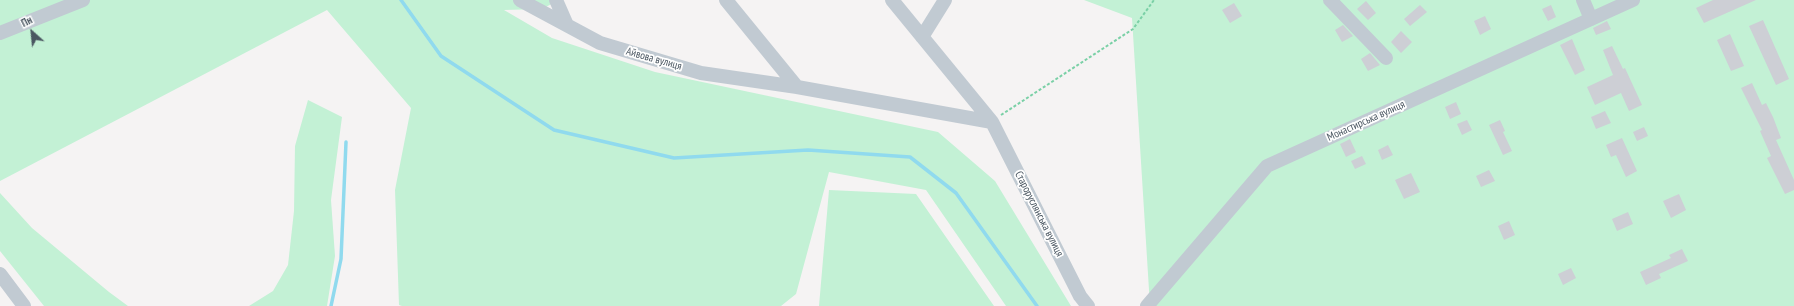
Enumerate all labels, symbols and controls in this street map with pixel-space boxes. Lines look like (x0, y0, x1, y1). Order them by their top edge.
north arrow (12, 12, 52, 52)
text: Пн (19, 13, 34, 30)
street label: Айвова вулиця (625, 45, 683, 73)
street label: Монастирська вулиця (1325, 98, 1407, 144)
street label: Староруслянська вулиця (1012, 169, 1066, 259)

